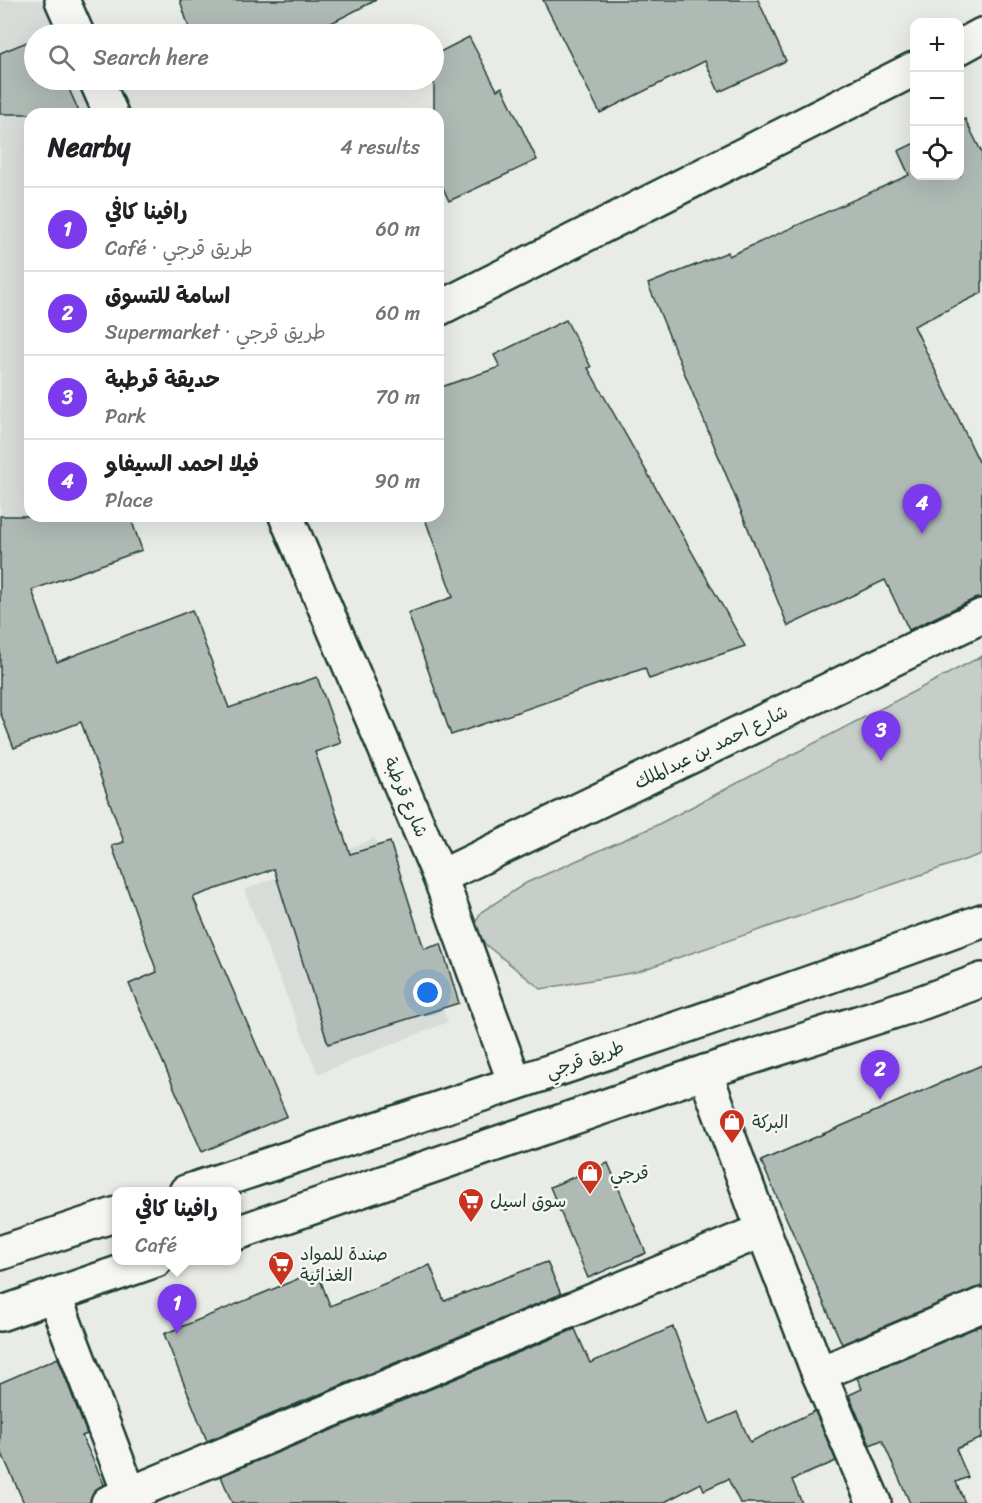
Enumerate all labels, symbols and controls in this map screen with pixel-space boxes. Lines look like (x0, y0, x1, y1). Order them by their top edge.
map controls (910, 18, 964, 180)
button: + (910, 18, 964, 72)
search box (24, 24, 444, 90)
text: Search here (93, 38, 209, 77)
icon: search (45, 41, 78, 74)
button: − (910, 72, 964, 126)
text: Nearby (48, 124, 130, 170)
button: locate (910, 126, 964, 180)
text: 4 results (340, 130, 420, 165)
text: رافينا كافي (105, 192, 187, 231)
text: 1 (63, 212, 72, 247)
text: 60 m (375, 212, 420, 247)
text: Café · طريق قرجي (105, 231, 253, 266)
text: اسامة للتسوق (105, 276, 230, 315)
text: 2 (62, 296, 73, 331)
text: 60 m (375, 296, 420, 331)
text: Supermarket · طريق قرجي (105, 315, 326, 350)
text: حديقة قرطبة (105, 360, 220, 399)
text: 3 (62, 380, 73, 415)
text: 70 m (375, 380, 420, 415)
text: Park (105, 399, 146, 434)
text: فيلا احمد السيفاو (105, 444, 259, 483)
text: 4 (61, 464, 74, 499)
text: 90 m (375, 464, 420, 499)
text: Place (105, 483, 153, 518)
pin: 4 (902, 484, 942, 534)
street label: شارع احمد بن عبدالملك (628, 696, 794, 798)
pin: 3 (862, 712, 900, 761)
street label: شارع قرطبة (375, 752, 437, 842)
your location (413, 978, 442, 1007)
street label: طريق قرجي (541, 1031, 629, 1087)
pin: 2 (860, 1050, 900, 1100)
place label: البركة (752, 1106, 788, 1138)
shop icon: البركة (717, 1107, 747, 1145)
place label: قرجي (610, 1157, 649, 1189)
shop icon: قرجي (575, 1158, 605, 1196)
place label: سوق اسيل (490, 1185, 567, 1217)
supermarket icon: سوق اسيل (456, 1186, 486, 1224)
popup (112, 1187, 241, 1265)
text: رافينا كافي (135, 1189, 218, 1228)
text: Café (135, 1228, 177, 1263)
place label: صندة للمواد الغذائية (300, 1238, 388, 1291)
supermarket icon: صندة للمواد الغذائية (266, 1249, 296, 1287)
pin: 1 (158, 1284, 196, 1334)

